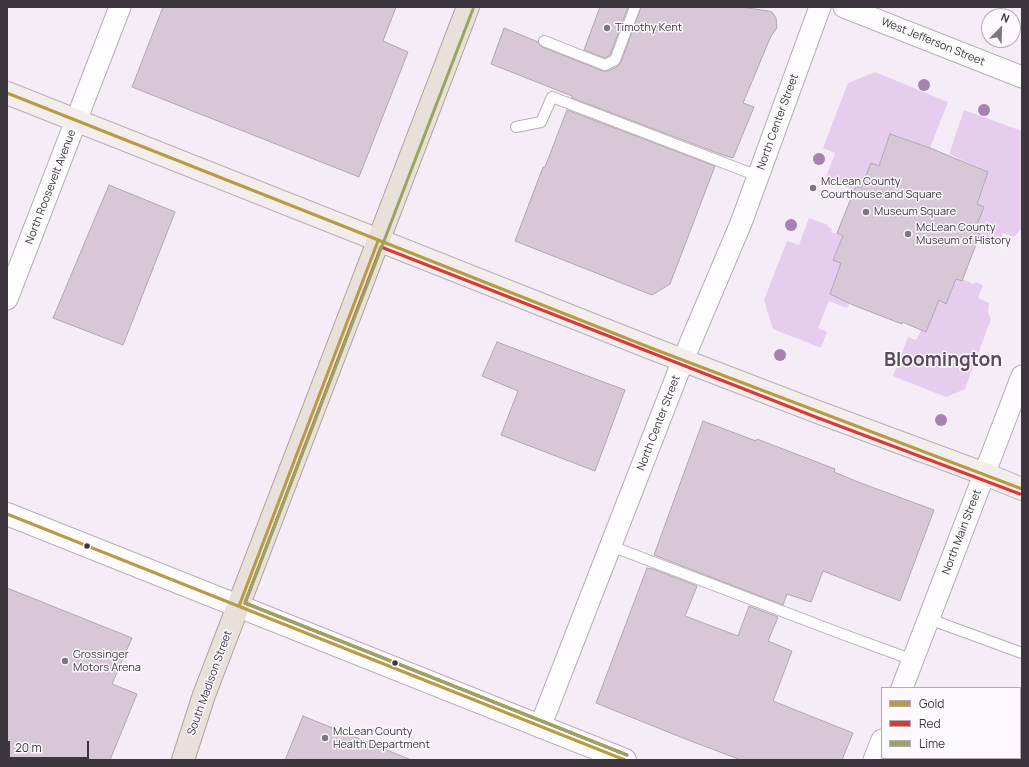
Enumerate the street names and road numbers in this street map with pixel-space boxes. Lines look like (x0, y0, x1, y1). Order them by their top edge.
street label: West Jefferson Street (879, 15, 987, 69)
street label: North Center Street (755, 72, 801, 172)
street label: North Roosevelt Avenue (23, 128, 79, 246)
street label: North Center Street (635, 374, 683, 472)
street label: North Main Street (940, 488, 984, 576)
street label: South Madison Street (185, 629, 235, 737)

